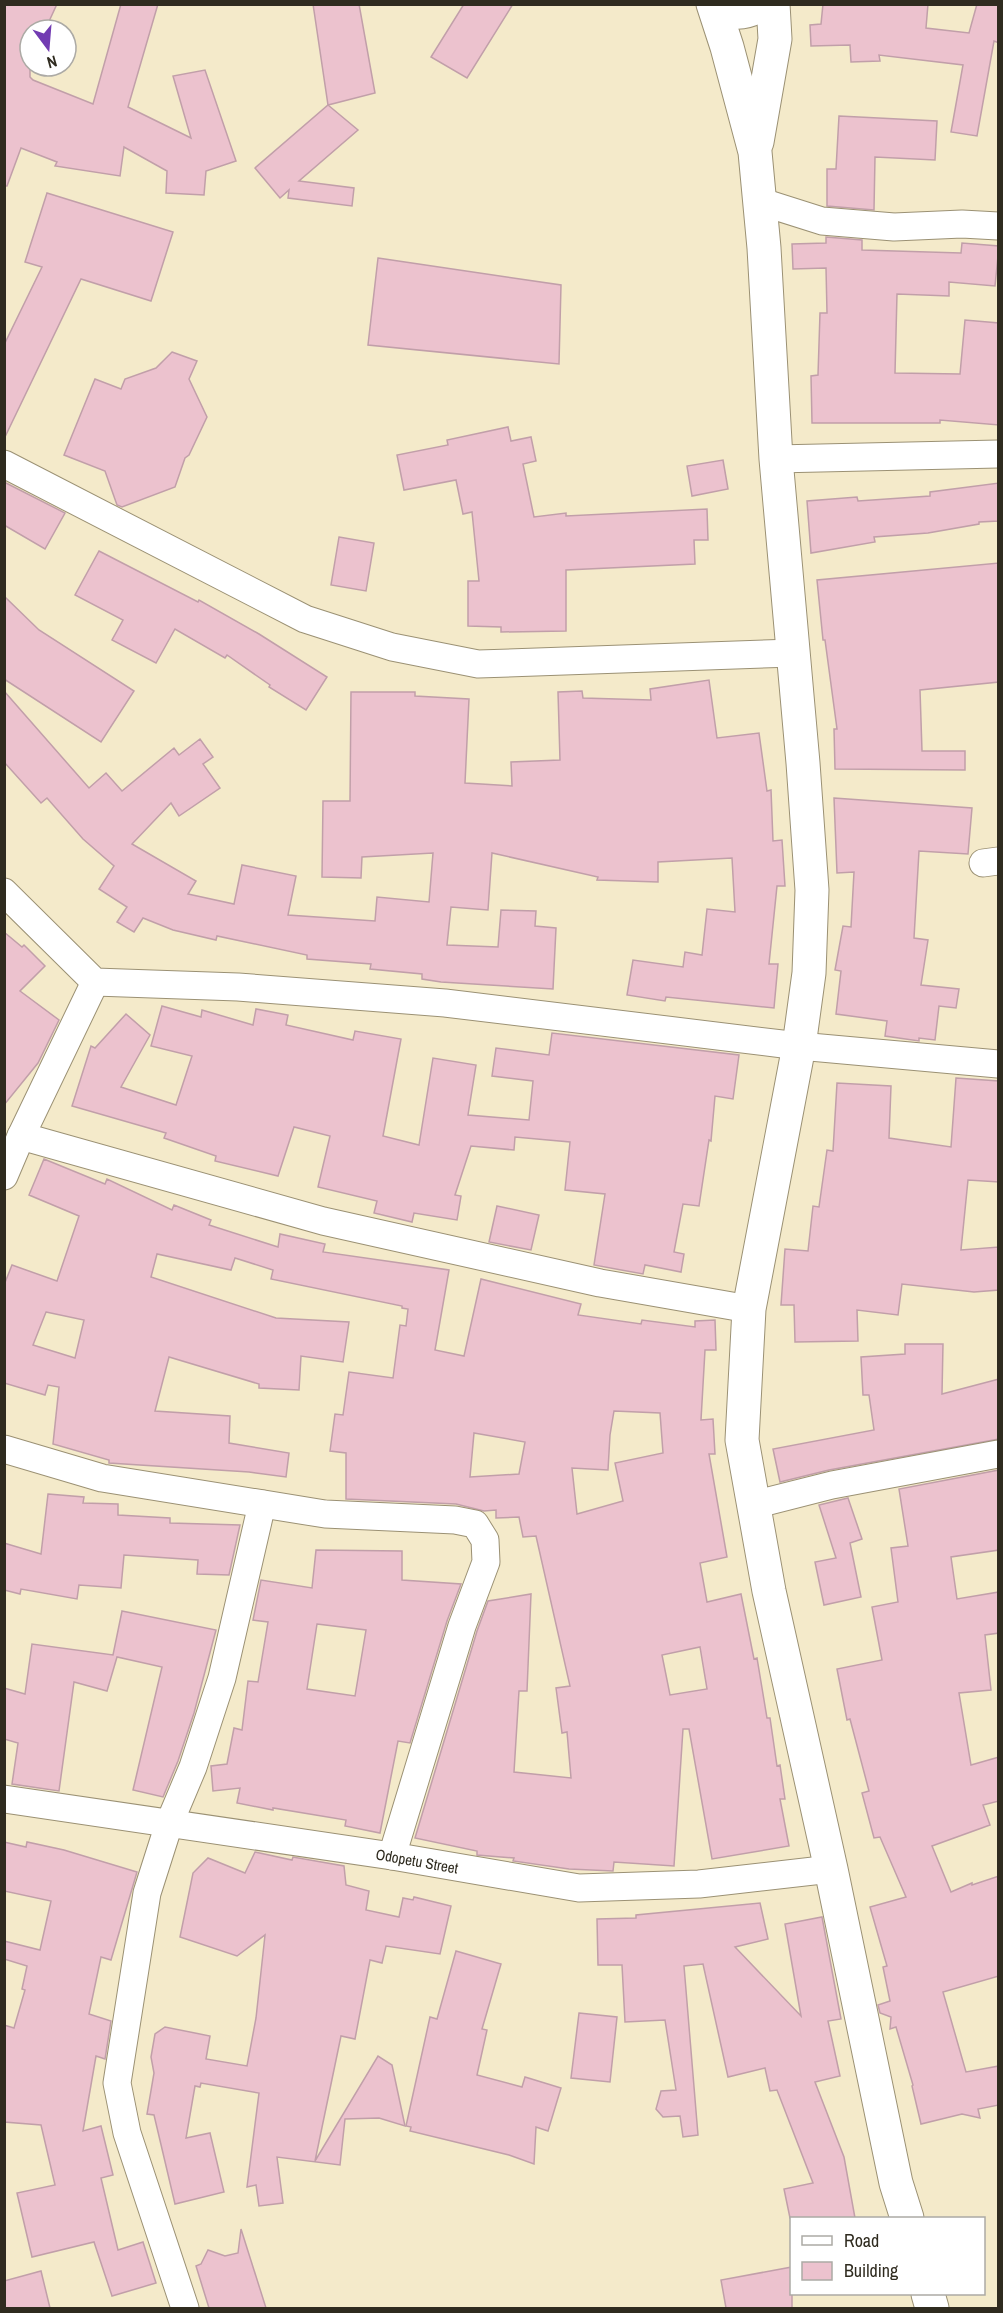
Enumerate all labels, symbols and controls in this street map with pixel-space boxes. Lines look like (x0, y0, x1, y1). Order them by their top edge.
north arrow (18, 18, 78, 78)
text: N (45, 51, 60, 74)
street label: Odopetu Street (374, 1843, 460, 1879)
legend (790, 2217, 985, 2295)
text: Road (844, 2228, 879, 2253)
text: Building (844, 2258, 899, 2283)

